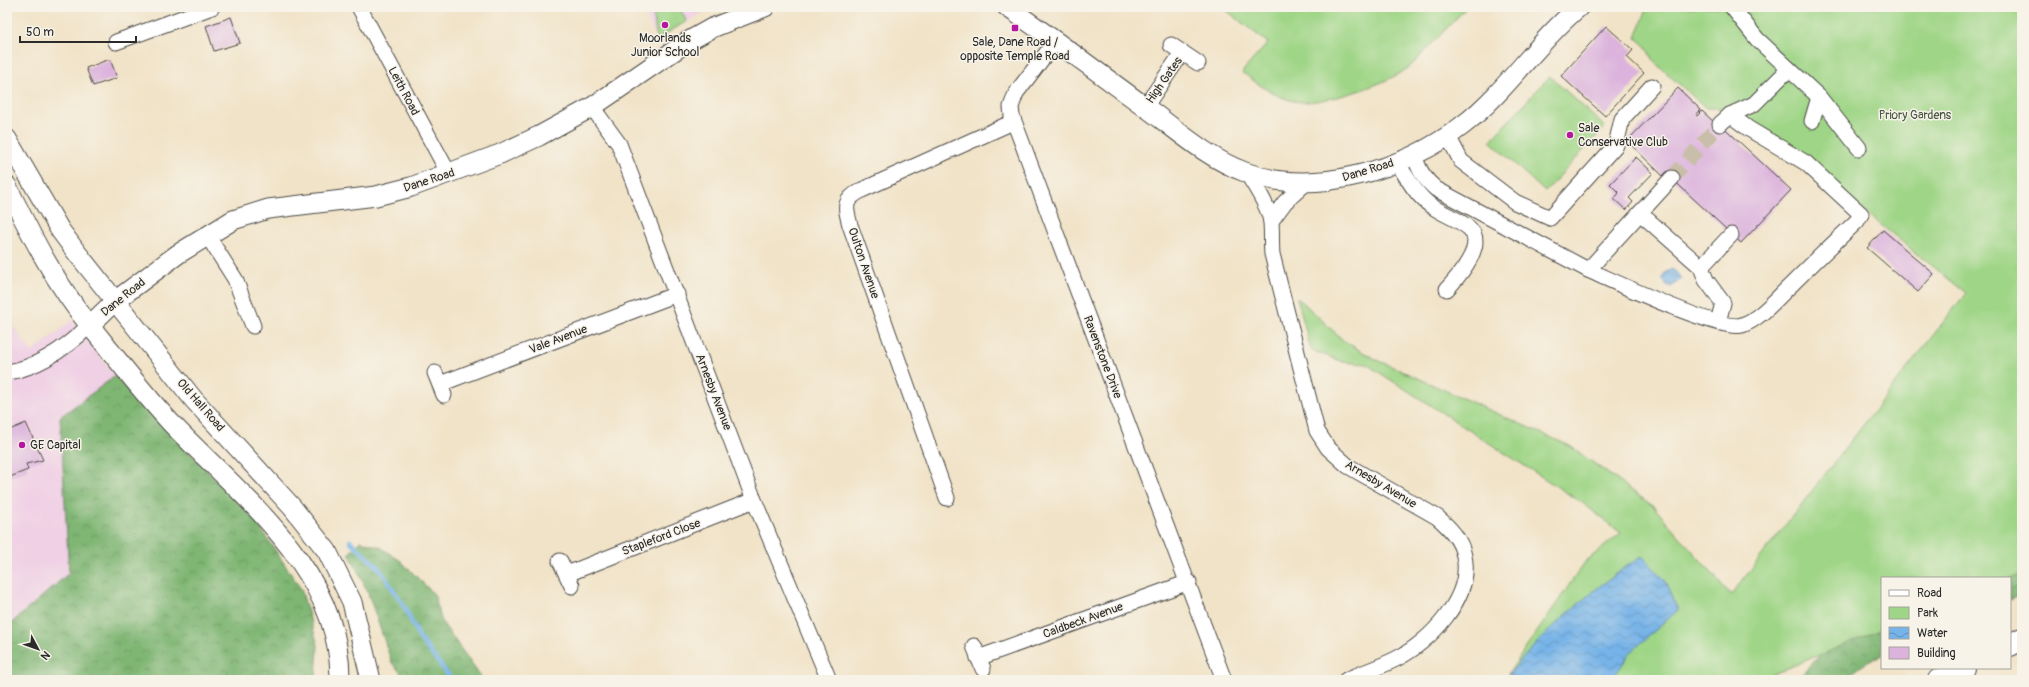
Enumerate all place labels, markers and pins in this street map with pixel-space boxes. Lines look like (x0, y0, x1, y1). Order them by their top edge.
marker: Moorlands Junior School (660, 20, 670, 30)
marker: Sale, Dane Road / opposite Temple Road (1010, 23, 1020, 33)
place label: Moorlands Junior School (631, 31, 699, 60)
place label: Sale, Dane Road / opposite Temple Road (960, 35, 1070, 64)
place label: Sale Conservative Club (1578, 121, 1668, 150)
marker: Sale Conservative Club (1565, 130, 1575, 140)
place label: GE Capital (30, 438, 81, 453)
marker: GE Capital (17, 440, 27, 450)

